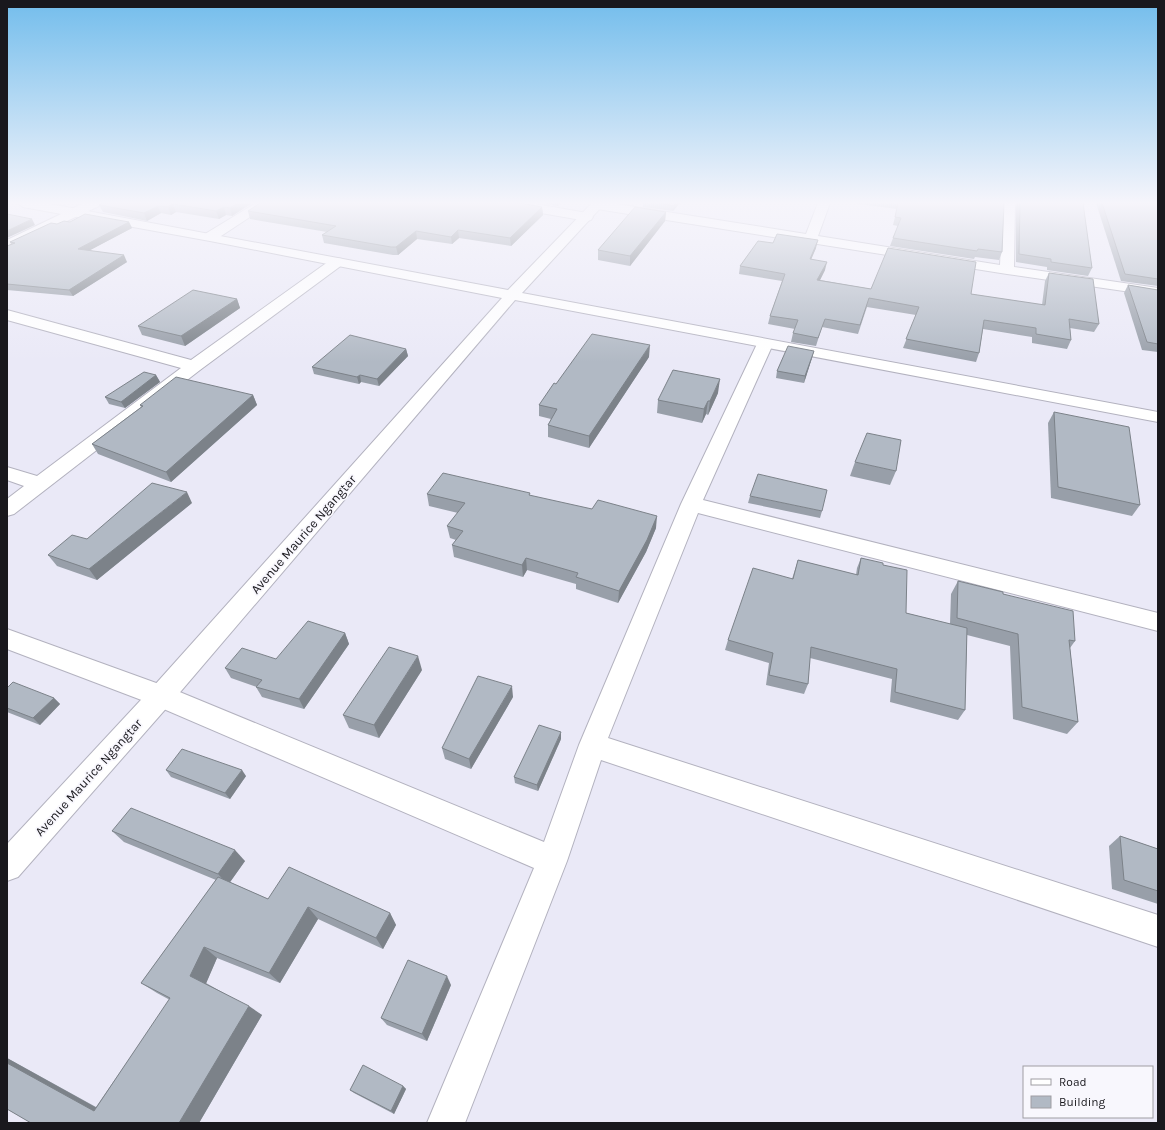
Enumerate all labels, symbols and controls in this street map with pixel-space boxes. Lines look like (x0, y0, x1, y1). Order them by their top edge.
street label: Avenue Maurice Ngangtar (248, 472, 359, 597)
street label: Avenue Maurice Ngangtar (32, 716, 145, 839)
legend (1023, 1066, 1153, 1118)
text: Road (1059, 1075, 1087, 1089)
text: Building (1059, 1095, 1106, 1109)

